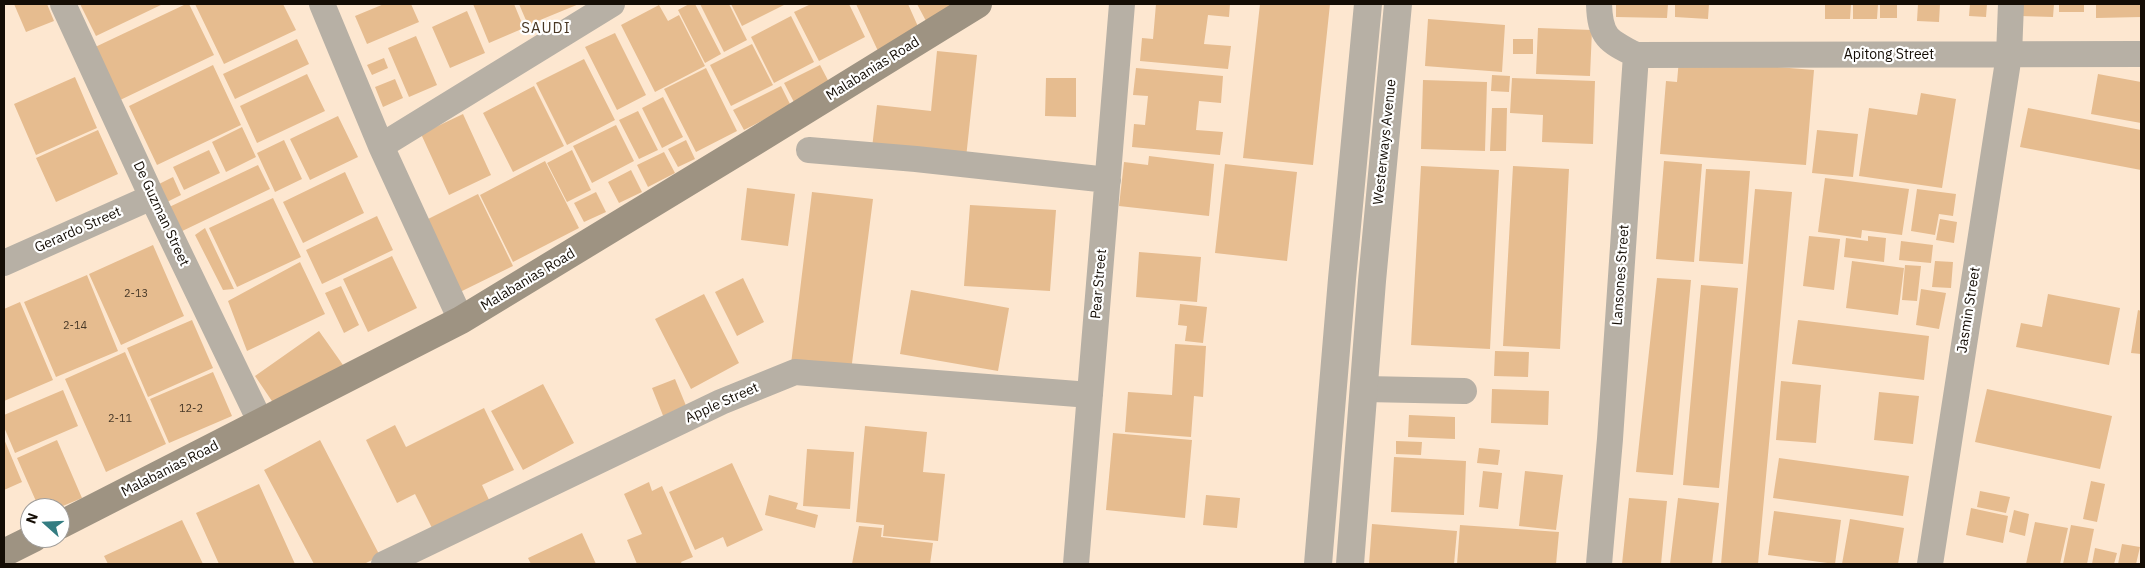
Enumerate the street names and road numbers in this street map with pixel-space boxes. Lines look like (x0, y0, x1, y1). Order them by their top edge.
street label: Malabanias Road (823, 34, 923, 104)
street label: Apitong Street (1844, 47, 1934, 63)
street label: Westerways Avenue (1370, 78, 1400, 206)
street label: De Guzman Street (129, 159, 193, 269)
street label: Gerardo Street (32, 203, 124, 257)
street label: Lansones Street (1609, 224, 1633, 326)
street label: Malabanias Road (478, 245, 578, 315)
street label: Pear Street (1088, 248, 1110, 320)
street label: Jasmin Street (1954, 266, 1984, 354)
street label: Apple Street (683, 379, 761, 427)
street label: Malabanias Road (119, 437, 221, 501)

